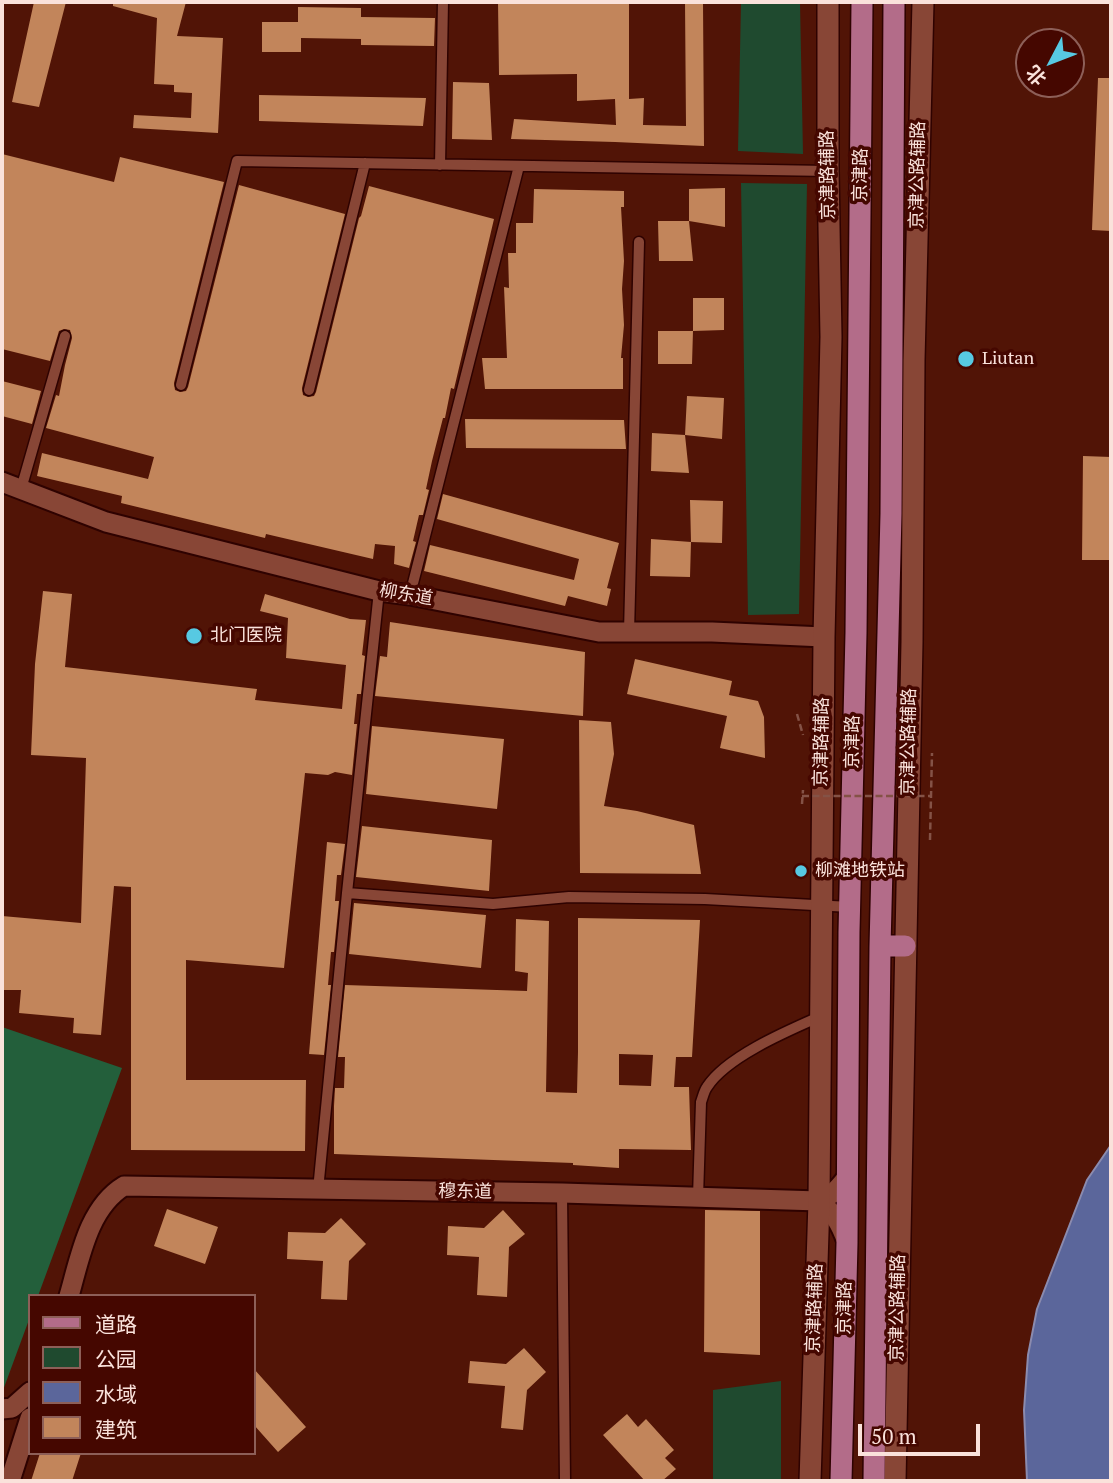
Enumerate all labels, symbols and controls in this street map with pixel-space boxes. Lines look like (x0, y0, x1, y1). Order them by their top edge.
north arrow (1015, 28, 1085, 98)
text: 北 (1020, 61, 1051, 91)
street label: 京津公路辅路 (906, 121, 930, 229)
street label: 京津路辅路 (816, 130, 840, 220)
street label: 京津路 (850, 148, 872, 202)
place label: Liutan (982, 348, 1034, 370)
marker: Liutan (956, 349, 976, 369)
street label: 柳东道 (378, 580, 434, 610)
place label: 北门医院 (210, 625, 282, 647)
marker: 北门医院 (184, 626, 204, 646)
street label: 京津公路辅路 (897, 688, 921, 796)
street label: 京津路辅路 (810, 697, 834, 787)
street label: 京津路 (842, 715, 864, 769)
place label: 柳滩地铁站 (815, 860, 905, 882)
marker: 柳滩地铁站 (793, 863, 809, 879)
street label: 穆东道 (438, 1181, 492, 1203)
street label: 京津公路辅路 (886, 1254, 910, 1362)
street label: 京津路辅路 (803, 1263, 827, 1353)
street label: 京津路 (834, 1281, 856, 1335)
legend (28, 1294, 256, 1455)
text: 道路 (95, 1310, 137, 1338)
text: 公园 (95, 1345, 137, 1373)
text: 水域 (95, 1380, 137, 1408)
scale bar (861, 1410, 984, 1454)
text: 建筑 (95, 1415, 137, 1443)
text: 50 m (871, 1422, 917, 1450)

